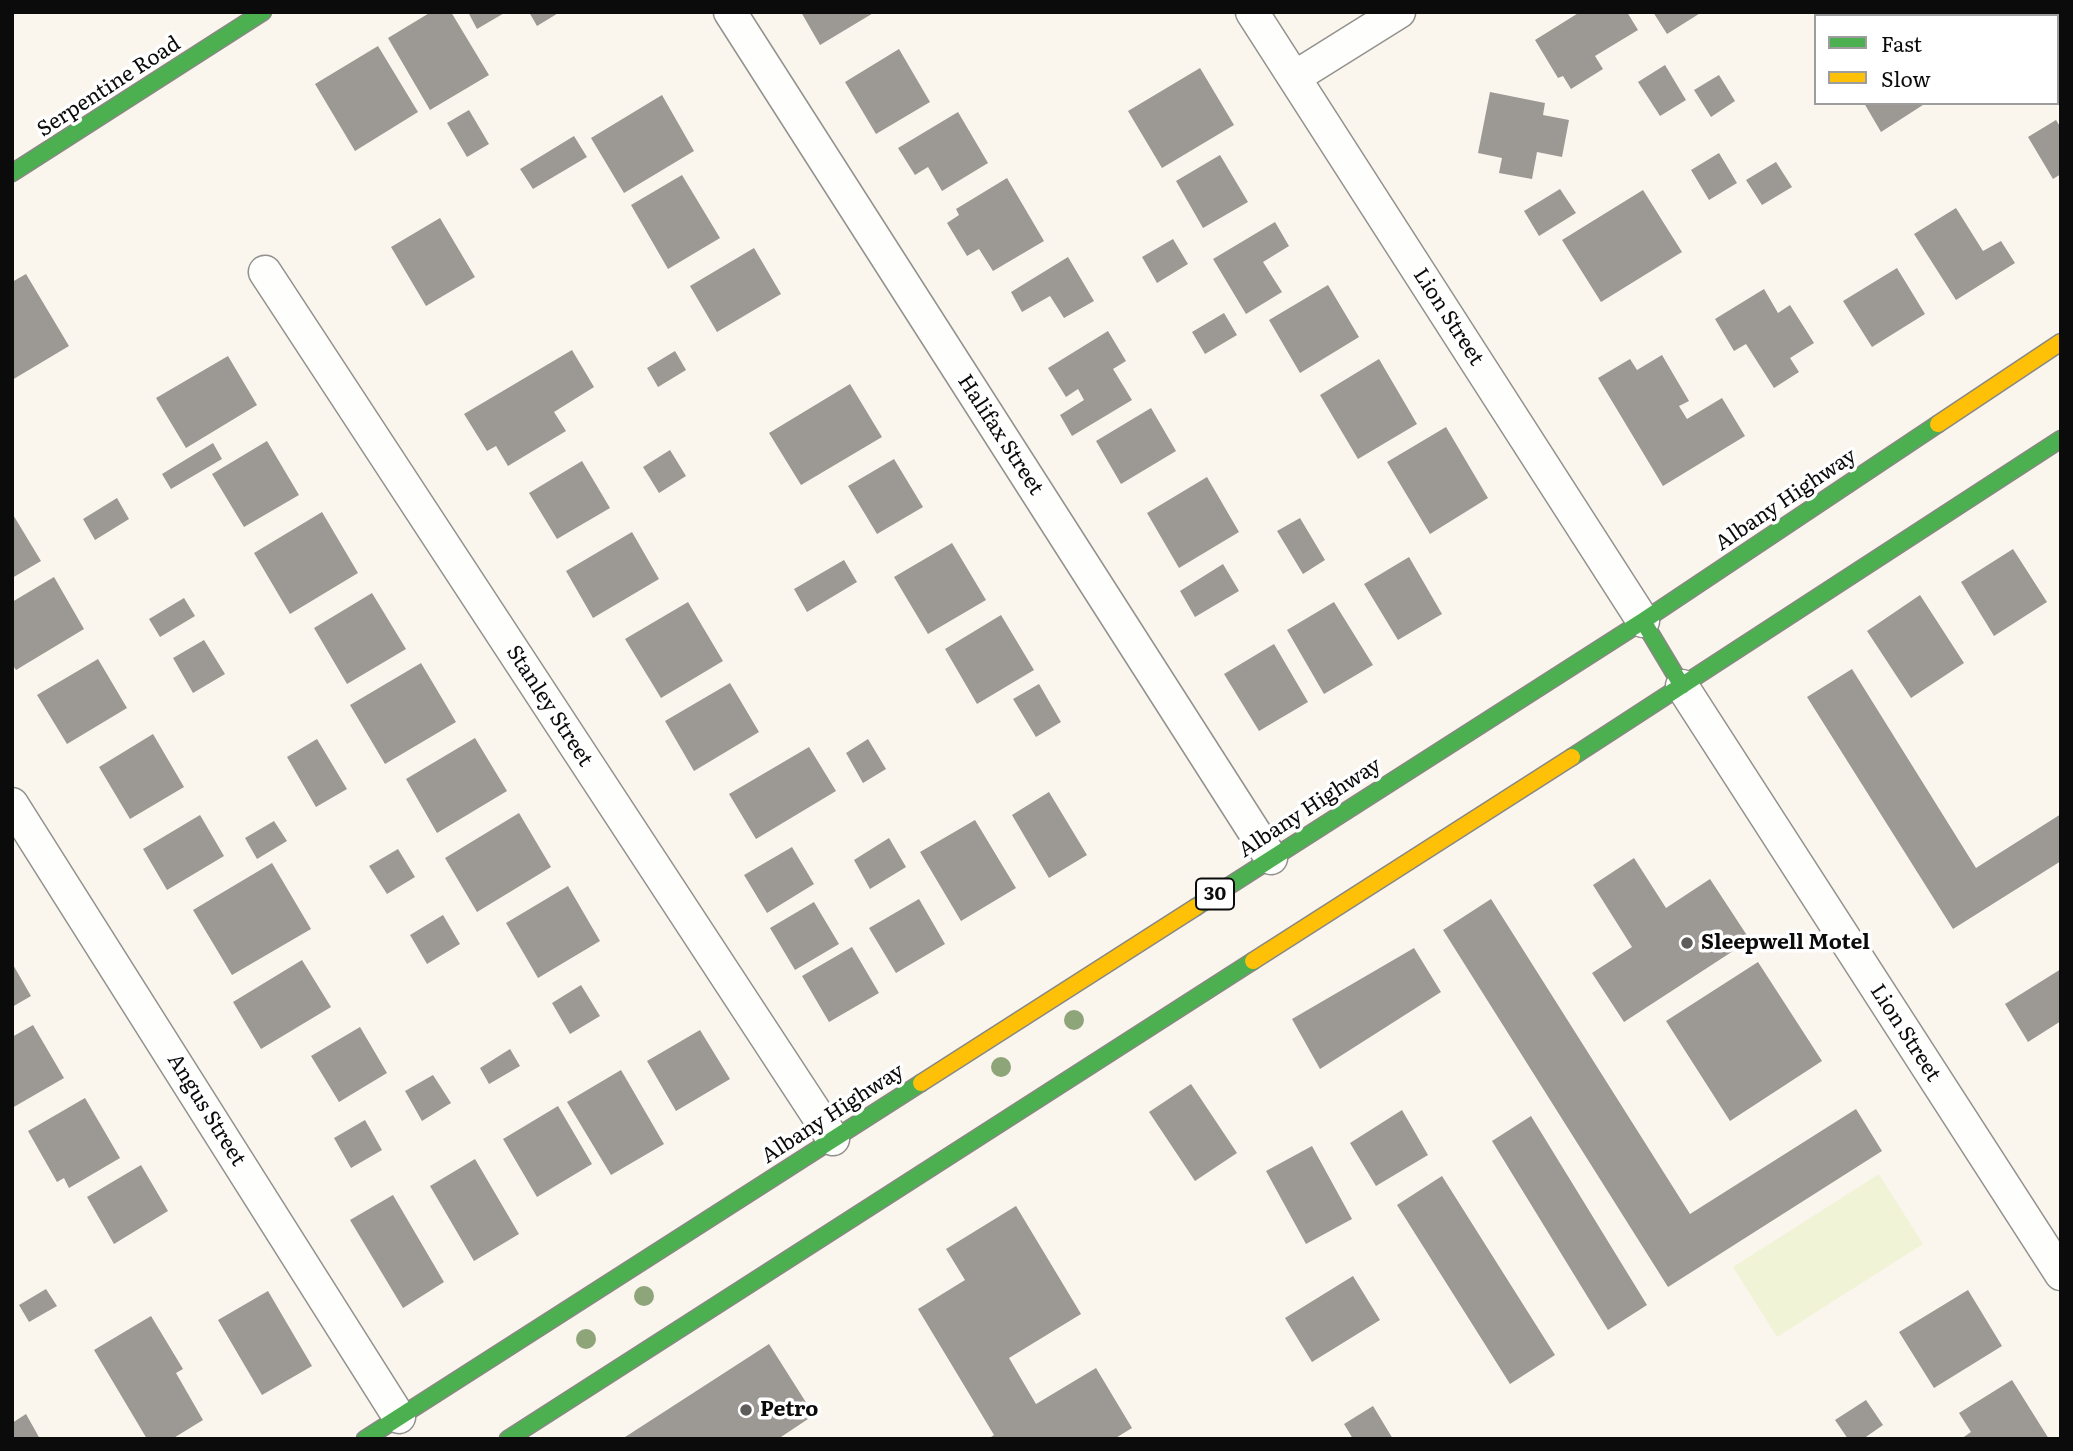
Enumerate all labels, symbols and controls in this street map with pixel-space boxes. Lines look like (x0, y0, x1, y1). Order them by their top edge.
legend (1814, 14, 2059, 105)
text: Fast (1881, 27, 1922, 58)
street label: Serpentine Road (33, 31, 185, 143)
text: Slow (1881, 62, 1931, 93)
street label: Lion Street (1407, 264, 1489, 370)
street label: Halifax Street (952, 370, 1048, 500)
street label: Albany Highway (1711, 443, 1861, 557)
street label: Stanley Street (500, 641, 598, 771)
street label: Albany Highway (1234, 753, 1386, 863)
road number: 30 (1196, 878, 1234, 909)
place label: Sleepwell Motel (1701, 930, 1870, 956)
marker: Sleepwell Motel (1679, 935, 1695, 951)
street label: Lion Street (1864, 980, 1946, 1086)
street label: Angus Street (161, 1049, 251, 1171)
street label: Albany Highway (757, 1059, 909, 1169)
place label: Petro (760, 1397, 818, 1423)
marker: Petro (738, 1402, 754, 1418)

